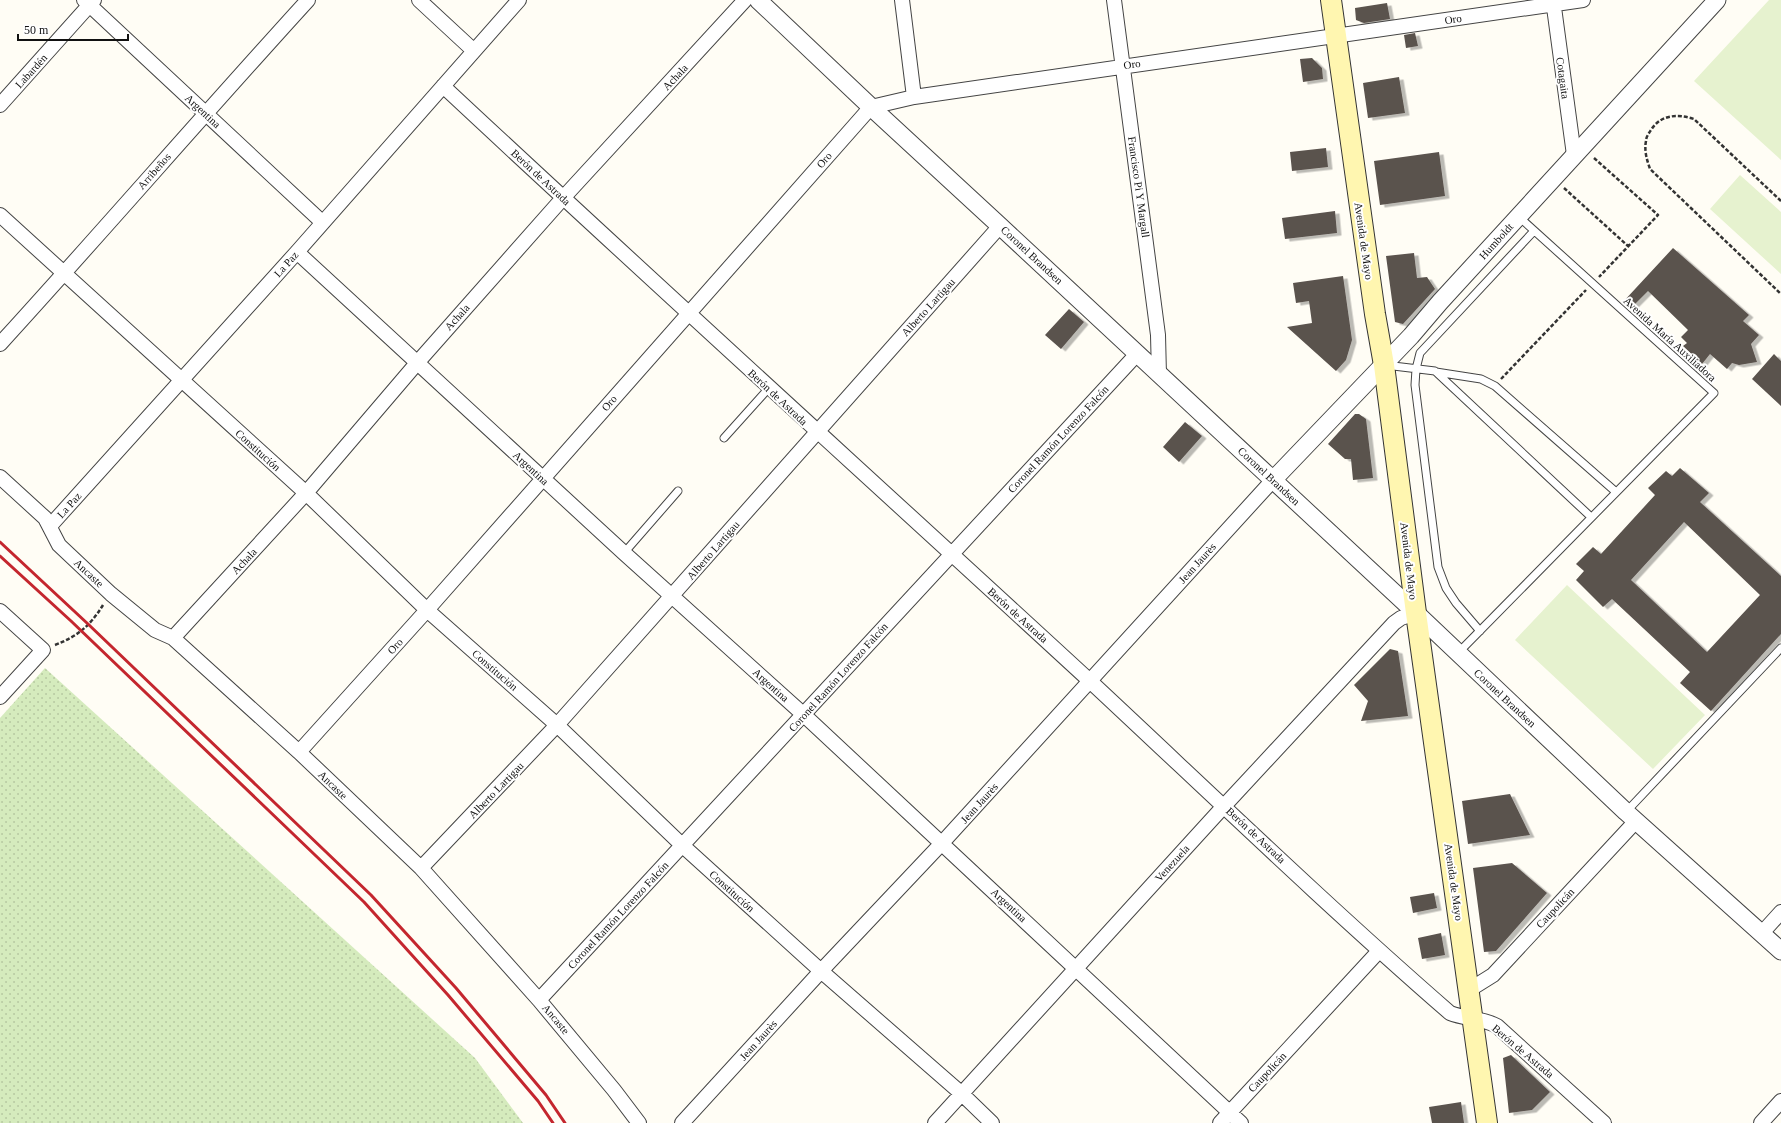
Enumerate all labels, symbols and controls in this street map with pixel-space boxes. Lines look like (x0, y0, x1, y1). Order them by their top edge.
street label: Oro (1444, 12, 1463, 26)
scale bar (18, 16, 128, 42)
text: 50 m (24, 23, 49, 37)
street label: Labardén (13, 51, 50, 90)
street label: Cotagaita (1554, 56, 1572, 100)
street label: Oro (1123, 57, 1142, 71)
street label: Achala (660, 61, 690, 92)
street label: Argentina (183, 92, 223, 130)
street label: Francisco Pi Y Margall (1126, 136, 1152, 238)
street label: Berón de Astrada (509, 147, 573, 208)
street label: Oro (814, 149, 834, 170)
street label: Arribeños (135, 150, 173, 192)
street label: Avenida de Mayo (1353, 202, 1375, 281)
street label: Humboldt (1477, 220, 1515, 262)
street label: Coronel Brandsen (999, 223, 1066, 287)
street label: La Paz (271, 249, 301, 279)
street label: Alberto Lartigau (899, 275, 957, 338)
street label: Avenida María Auxiliadora (1621, 294, 1719, 384)
street label: Achala (442, 301, 472, 333)
street label: Berón de Astrada (746, 367, 810, 428)
street label: Coronel Ramón Lorenzo Falcón (1005, 383, 1111, 495)
street label: Oro (599, 392, 619, 413)
street label: Constitución (233, 427, 283, 474)
street label: Coronel Brandsen (1236, 444, 1303, 508)
street label: Argentina (511, 449, 551, 487)
street label: La Paz (54, 490, 84, 520)
street label: Alberto Lartigau (684, 518, 742, 582)
street label: Avenida de Mayo (1398, 522, 1420, 601)
street label: Jean Jaurès (1176, 540, 1218, 586)
street label: Achala (229, 545, 259, 576)
street label: Ancaste (72, 557, 106, 590)
street label: Berón de Astrada (986, 585, 1050, 645)
street label: Coronel Ramón Lorenzo Falcón (786, 620, 890, 734)
street label: Oro (385, 635, 406, 656)
street label: Constitución (470, 647, 521, 693)
street label: Argentina (751, 666, 791, 704)
street label: Coronel Brandsen (1472, 666, 1539, 730)
street label: Alberto Lartigau (466, 759, 526, 821)
street label: Ancaste (316, 768, 350, 802)
street label: Jean Jaurès (958, 780, 1000, 826)
street label: Berón de Astrada (1224, 805, 1288, 866)
street label: Venezuela (1152, 842, 1192, 884)
street label: Avenida de Mayo (1443, 843, 1465, 922)
street label: Coronel Ramón Lorenzo Falcón (565, 859, 671, 971)
street label: Constitución (707, 868, 757, 915)
street label: Caupolicán (1534, 885, 1577, 930)
street label: Argentina (989, 886, 1029, 924)
street label: Ancaste (540, 1002, 572, 1037)
street label: Jean Jaurès (737, 1017, 779, 1063)
street label: Berón de Astrada (1490, 1022, 1556, 1080)
street label: Caupolicán (1246, 1049, 1289, 1094)

